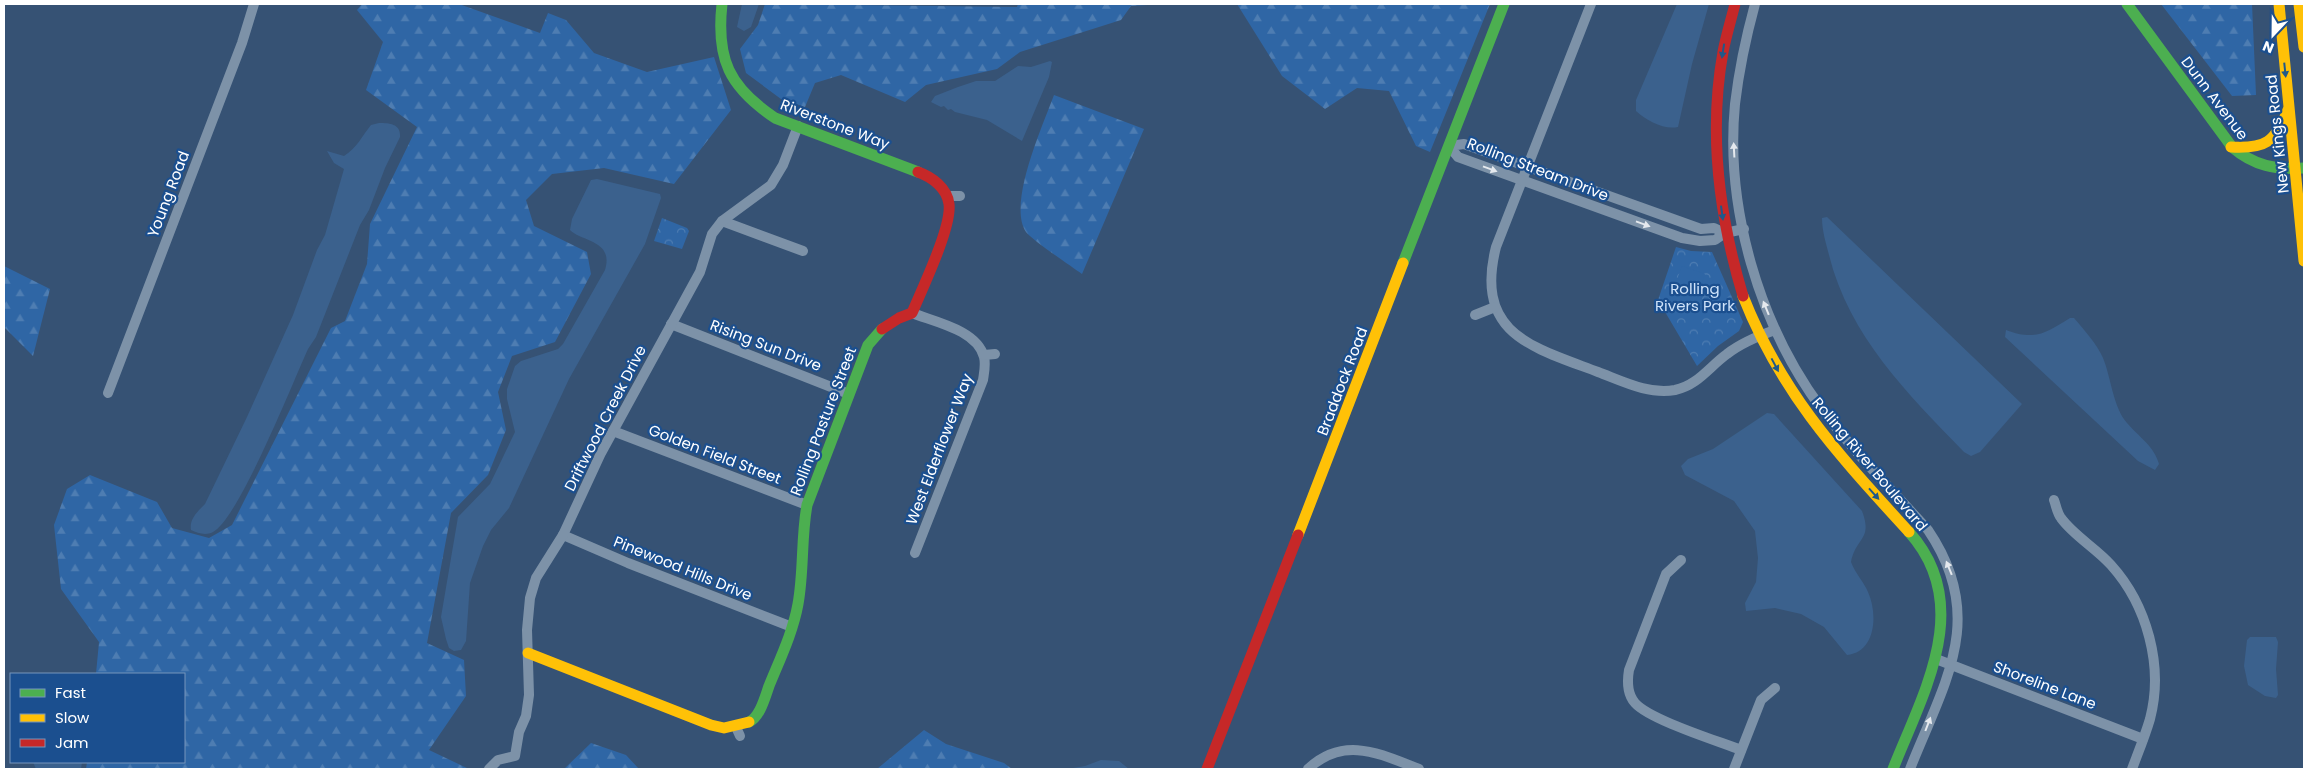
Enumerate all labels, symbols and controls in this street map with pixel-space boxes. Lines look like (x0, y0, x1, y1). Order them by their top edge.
north arrow (2248, 10, 2298, 60)
text: N (2260, 36, 2277, 58)
one-way arrow (1719, 43, 1727, 59)
street label: Dunn Avenue (2177, 52, 2253, 144)
one-way arrow (2281, 62, 2289, 78)
street label: New Kings Road (2260, 74, 2294, 194)
street label: Riverstone Way (777, 94, 893, 155)
street label: Rolling Stream Drive (1464, 132, 1612, 206)
one-way arrow (1730, 141, 1738, 157)
street label: Young Road (142, 148, 194, 240)
one-way arrow (1483, 165, 1498, 173)
one-way arrow (1718, 205, 1726, 221)
one-way arrow (1636, 220, 1651, 228)
park label: Rolling Rivers Park (1655, 278, 1735, 316)
one-way arrow (1762, 301, 1769, 316)
street label: Rising Sun Drive (707, 314, 825, 376)
street label: Braddock Road (1312, 324, 1372, 438)
street label: Driftwood Creek Drive (559, 341, 651, 495)
street label: Rolling Pasture Street (785, 343, 861, 499)
one-way arrow (1771, 358, 1779, 372)
street label: West Elderflower Way (900, 370, 978, 528)
street label: Rolling River Boulevard (1808, 392, 1932, 536)
street label: Golden Field Street (646, 419, 784, 489)
one-way arrow (1868, 487, 1880, 499)
street label: Pinewood Hills Drive (611, 531, 755, 605)
one-way arrow (1945, 560, 1953, 575)
street label: Shoreline Lane (1990, 656, 2100, 714)
legend (10, 673, 185, 763)
text: Fast (55, 682, 86, 703)
text: Slow (55, 707, 90, 728)
one-way arrow (1924, 716, 1932, 731)
text: Jam (55, 732, 89, 753)

